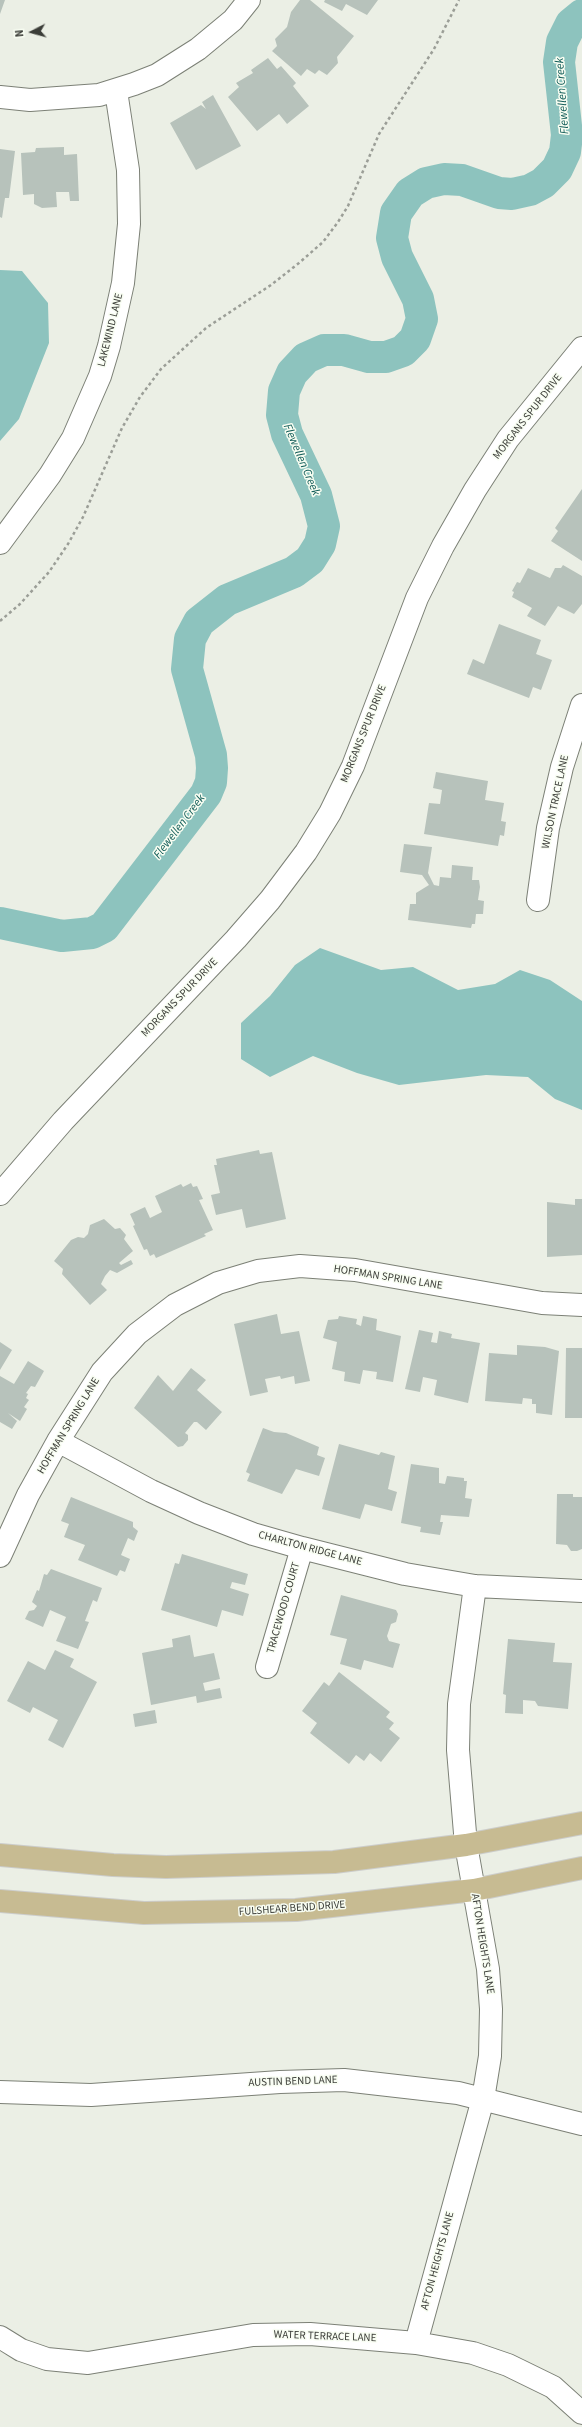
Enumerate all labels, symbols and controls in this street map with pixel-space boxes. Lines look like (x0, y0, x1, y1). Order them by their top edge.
north arrow (12, 12, 52, 52)
text: N (12, 29, 27, 38)
water label: Flewellen Creek (553, 57, 573, 135)
street label: LAKEWIND LANE (95, 292, 127, 368)
street label: MORGANS SPUR DRIVE (491, 372, 565, 462)
water label: Flewellen Creek (279, 422, 323, 498)
street label: MORGANS SPUR DRIVE (338, 683, 390, 785)
street label: WILSON TRACE LANE (540, 754, 572, 850)
water label: Flewellen Creek (151, 792, 209, 862)
street label: MORGANS SPUR DRIVE (139, 956, 221, 1040)
street label: HOFFMAN SPRING LANE (333, 1263, 443, 1293)
street label: HOFFMAN SPRING LANE (35, 1375, 103, 1477)
street label: CHARLTON RIDGE LANE (257, 1529, 363, 1569)
street label: TRACEWOOD COURT (265, 1561, 303, 1655)
street label: AFTON HEIGHTS LANE (468, 1893, 496, 1995)
street label: FULSHEAR BEND DRIVE (238, 1899, 346, 1919)
street label: AUSTIN BEND LANE (248, 2074, 338, 2090)
street label: AFTON HEIGHTS LANE (419, 2210, 457, 2312)
street label: WATER TERRACE LANE (273, 2329, 377, 2345)

